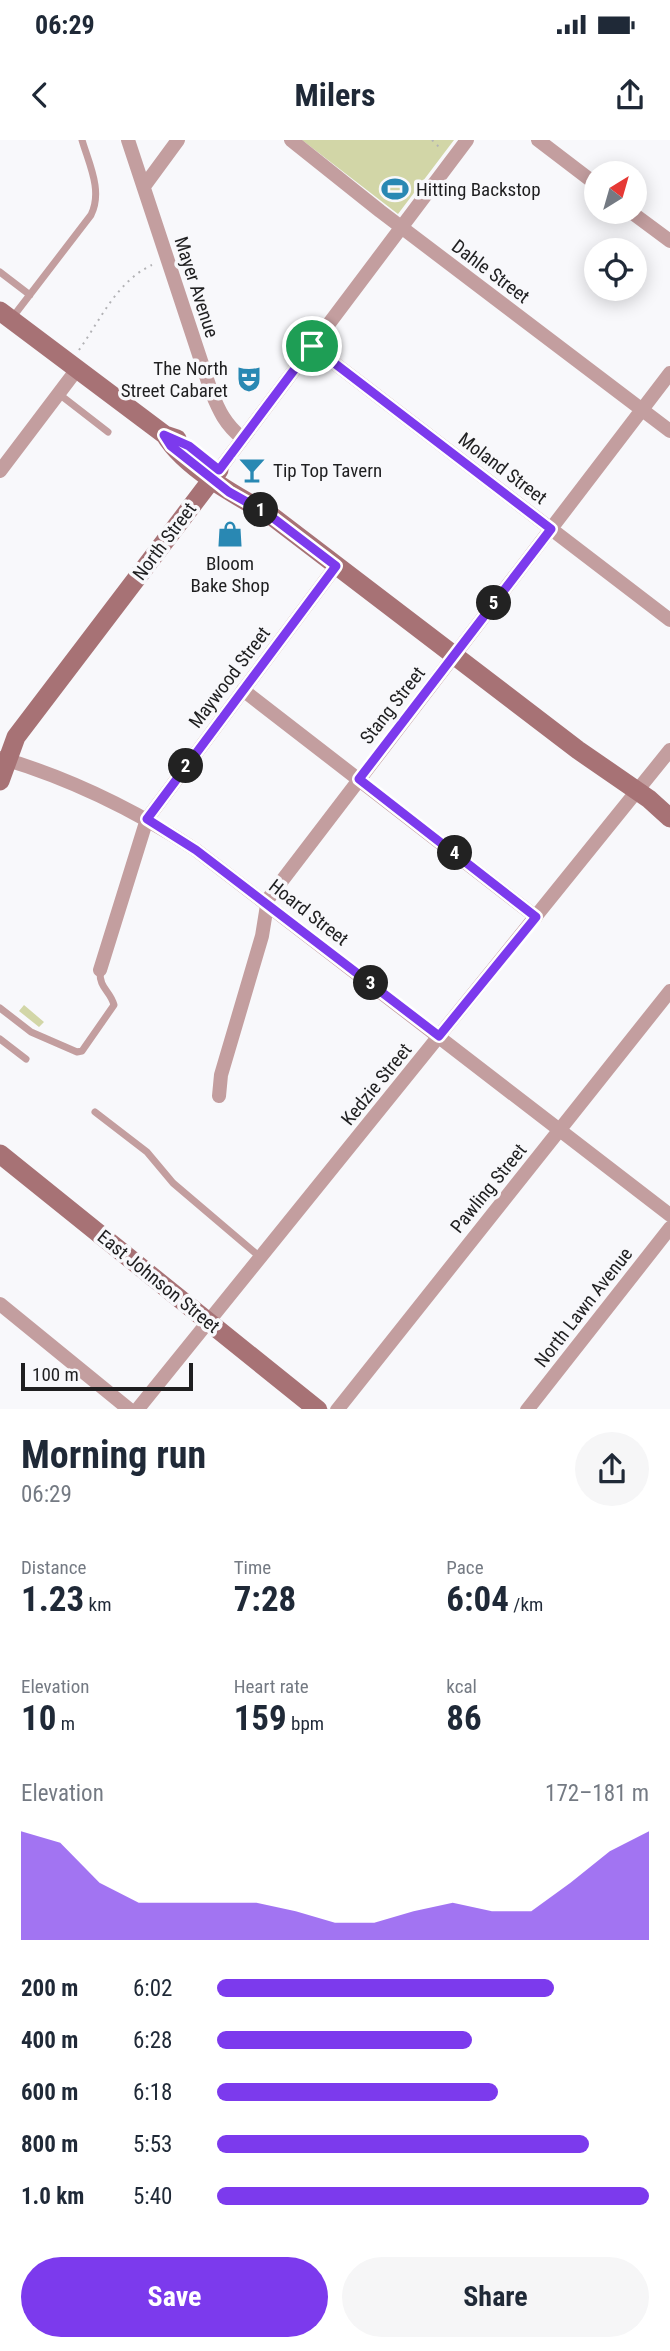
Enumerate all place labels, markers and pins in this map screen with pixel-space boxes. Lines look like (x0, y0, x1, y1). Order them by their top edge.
sports icon: Hitting Backstop (380, 174, 410, 204)
place label: Hitting Backstop (416, 178, 541, 201)
pin (282, 316, 342, 376)
place label: The North Street Cabaret (121, 357, 228, 402)
theatre icon: The North Street Cabaret (234, 364, 264, 394)
bar icon: Tip Top Tavern (237, 455, 267, 485)
place label: Tip Top Tavern (273, 459, 382, 482)
pin: 1 (244, 492, 278, 528)
shop icon: Bloom Bake Shop (215, 519, 245, 549)
place label: Bloom Bake Shop (190, 552, 270, 597)
pin: 5 (476, 586, 512, 620)
pin: 2 (168, 748, 204, 784)
pin: 4 (438, 836, 472, 870)
pin: 3 (354, 966, 388, 1000)

